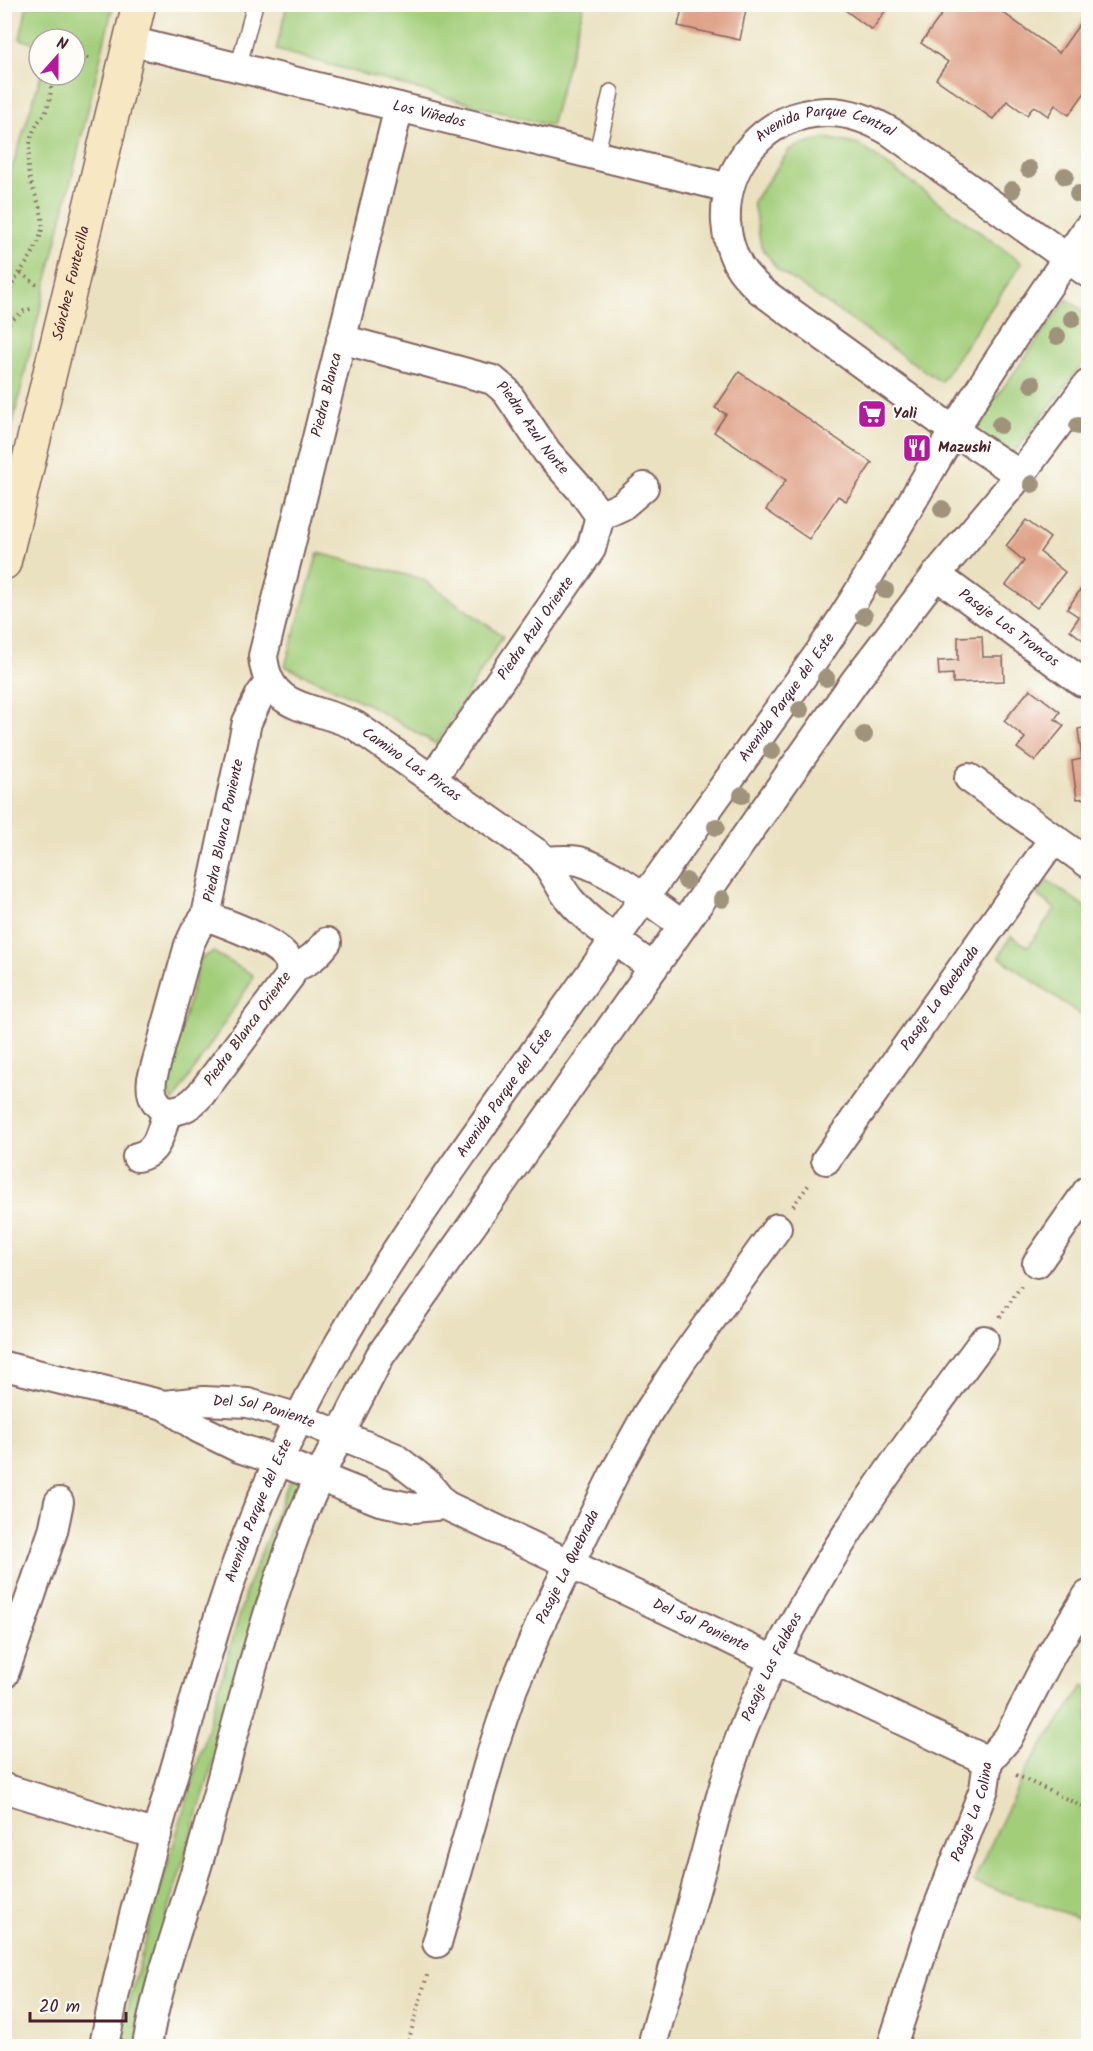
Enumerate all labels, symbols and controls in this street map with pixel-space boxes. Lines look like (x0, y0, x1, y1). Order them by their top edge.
north arrow (27, 27, 87, 87)
text: N (53, 31, 71, 58)
street label: Los Viñedos (390, 94, 469, 135)
text: Avenida Parque Central (750, 100, 901, 149)
street label: Avenida Parque Central (753, 129, 901, 153)
street label: Sánchez Fontecilla (46, 223, 97, 343)
street label: Piedra Blanca (305, 350, 349, 440)
street label: Piedra Azul Norte (491, 375, 575, 481)
supermarket icon: Yali (856, 398, 888, 430)
place label: Yali (893, 402, 918, 426)
restaurant icon: Mazushi (901, 432, 933, 464)
place label: Mazushi (938, 436, 992, 460)
street label: Piedra Azul Oriente (492, 571, 581, 685)
street label: Pasaje Los Troncos (953, 583, 1065, 674)
street label: Avenida Parque del Este (733, 628, 841, 767)
street label: Camino Las Pircas (357, 721, 466, 809)
street label: Piedra Blanca Poniente (197, 757, 251, 905)
street label: Pasaje La Quebrada (895, 941, 986, 1056)
street label: Piedra Blanca Oriente (198, 966, 298, 1091)
street label: Avenida Parque del Este (451, 1023, 559, 1163)
street label: Del Sol Poniente (212, 1389, 319, 1435)
street label: Avenida Parque del Este (219, 1435, 299, 1586)
street label: Pasaje La Quebrada (530, 1506, 606, 1628)
street label: Del Sol Poniente (648, 1592, 753, 1659)
street label: Pasaje Los Faldeos (736, 1608, 809, 1725)
street label: Pasaje La Colina (945, 1760, 1000, 1865)
scale bar (30, 1985, 126, 2023)
text: 20 m (39, 1993, 80, 2022)

